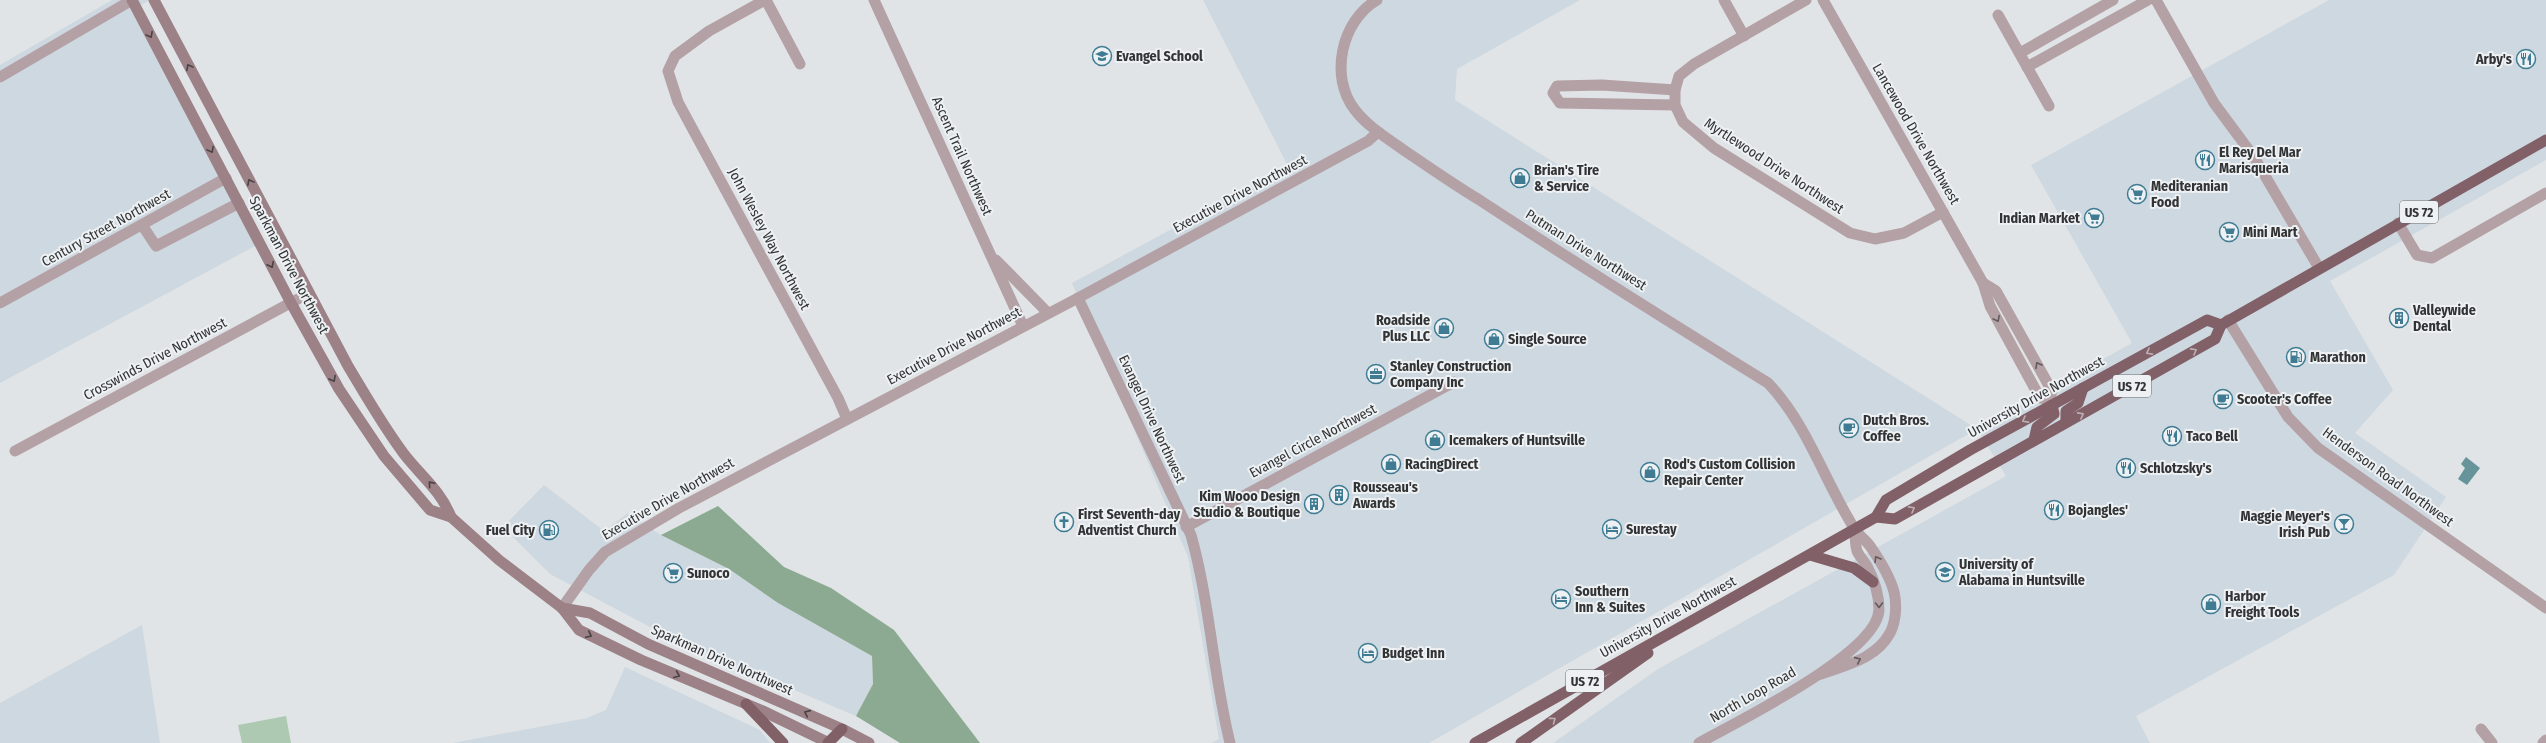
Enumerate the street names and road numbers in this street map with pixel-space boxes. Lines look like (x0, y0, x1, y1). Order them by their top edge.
street label: Lancewood Drive Northwest (1869, 60, 1964, 208)
street label: Ascent Trail Northwest (928, 94, 996, 219)
street label: Myrtlewood Drive Northwest (1701, 114, 1847, 218)
street label: Executive Drive Northwest (1170, 151, 1310, 237)
street label: John Wesley Way Northwest (724, 165, 814, 313)
street label: Century Street Northwest (39, 185, 174, 270)
street label: Sparkman Drive Northwest (246, 193, 333, 337)
road number: US 72 (2400, 201, 2438, 223)
street label: Putman Drive Northwest (1522, 206, 1650, 294)
street label: Executive Drive Northwest (884, 303, 1024, 389)
street label: Crosswinds Drive Northwest (81, 314, 230, 404)
street label: Evangel Drive Northwest (1115, 352, 1189, 486)
street label: University Drive Northwest (1965, 352, 2107, 441)
road number: US 72 (2113, 375, 2151, 397)
street label: Evangel Circle Northwest (1247, 400, 1380, 482)
street label: Henderson Road Northwest (2319, 424, 2457, 530)
street label: Executive Drive Northwest (599, 454, 737, 544)
street label: University Drive Northwest (1597, 572, 1739, 661)
street label: Sparkman Drive Northwest (649, 621, 796, 699)
street label: North Loop Road (1707, 664, 1799, 726)
road number: US 72 (1566, 670, 1604, 692)

